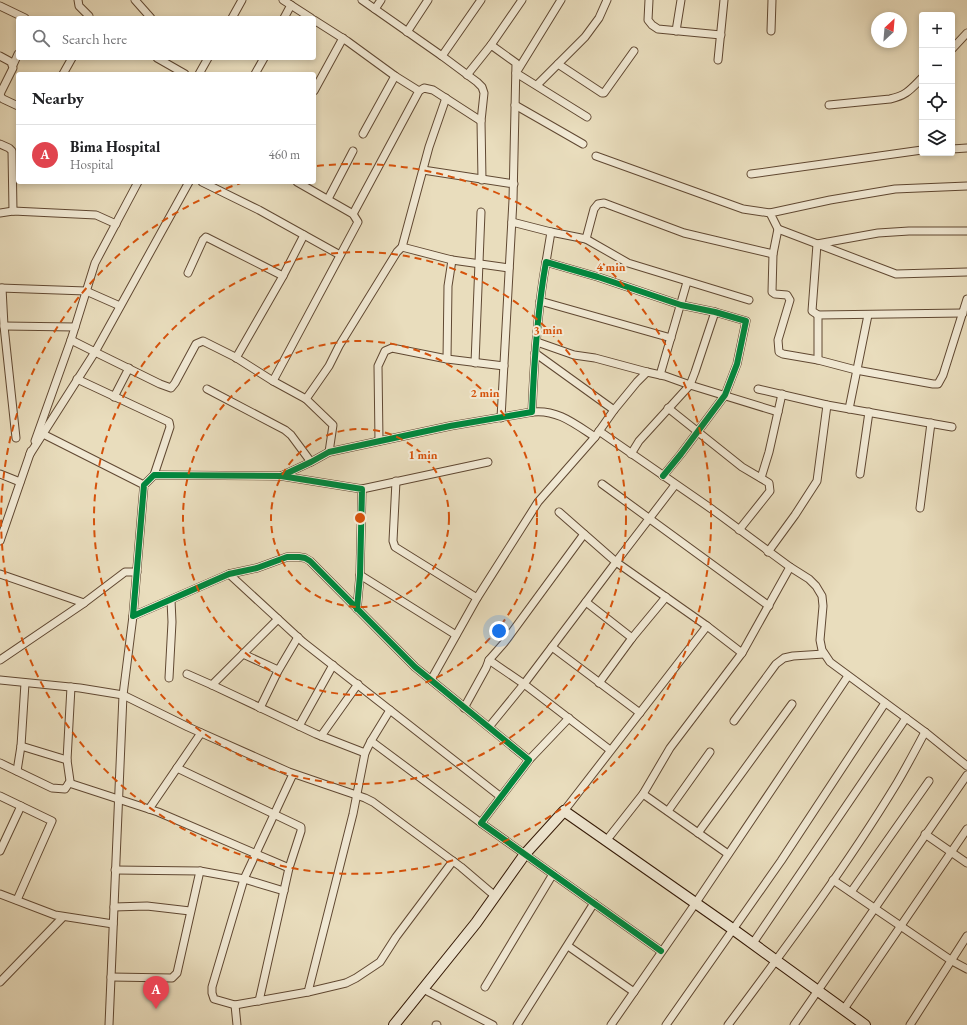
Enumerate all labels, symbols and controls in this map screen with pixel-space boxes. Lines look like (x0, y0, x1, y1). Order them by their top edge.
north arrow (871, 12, 907, 48)
map controls (919, 12, 955, 156)
button: + (919, 12, 955, 48)
search box (16, 16, 316, 60)
icon: search (30, 27, 52, 49)
text: Search here (62, 29, 127, 48)
button: − (919, 48, 955, 84)
button: locate (919, 84, 955, 120)
text: Nearby (32, 87, 84, 109)
button: layers (919, 120, 955, 156)
text: Bima Hospital (70, 137, 160, 156)
text: A (40, 146, 50, 163)
text: 460 m (269, 146, 300, 163)
text: Hospital (70, 156, 114, 173)
text: 4 min (596, 259, 626, 275)
text: 3 min (533, 322, 563, 338)
text: 2 min (470, 385, 500, 401)
text: 1 min (408, 447, 438, 463)
centre of rings (353, 511, 367, 525)
your location (489, 621, 509, 641)
pin: A (143, 976, 169, 1009)

